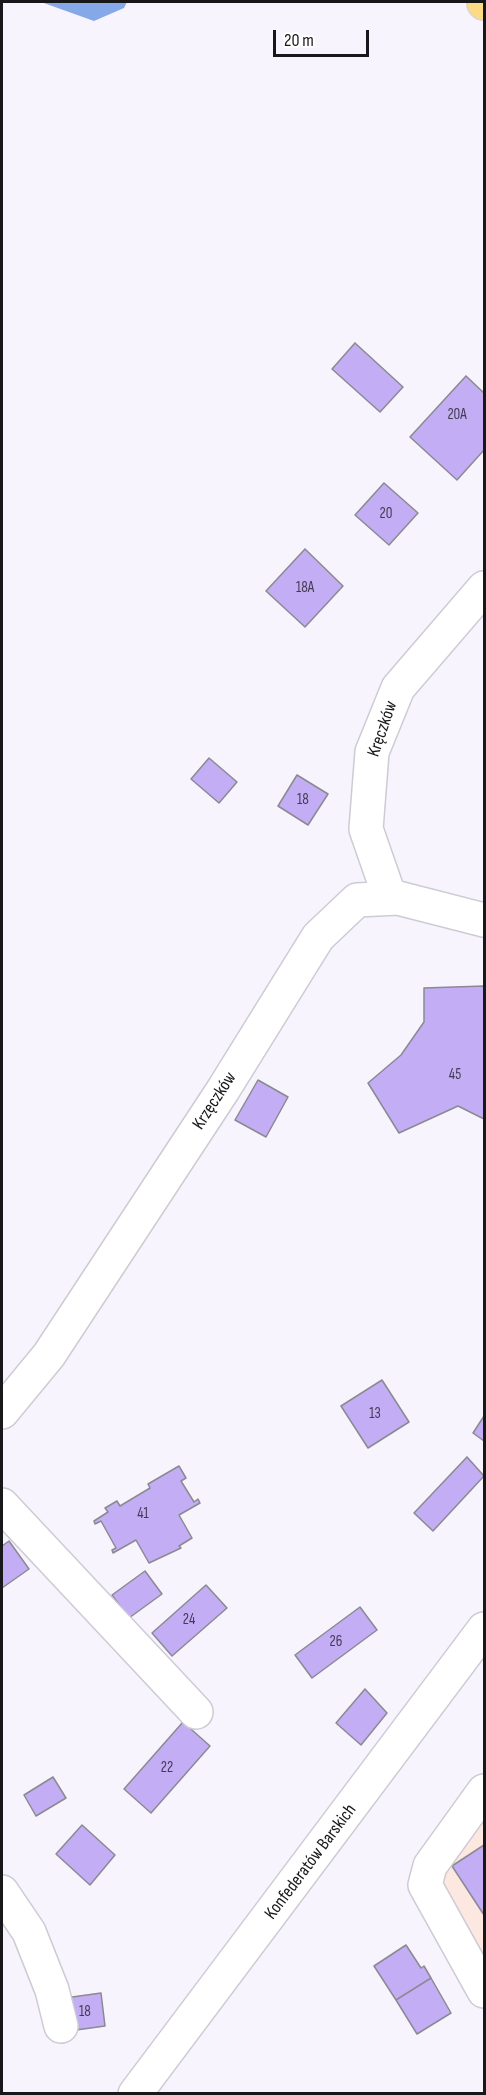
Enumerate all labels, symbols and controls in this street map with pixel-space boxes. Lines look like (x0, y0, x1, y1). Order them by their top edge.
scale bar (276, 18, 372, 56)
text: 20 m (284, 30, 314, 51)
house number: 20A (447, 406, 467, 424)
house number: 20 (380, 505, 392, 523)
house number: 18A (296, 579, 314, 597)
street label: Kręczków (363, 698, 403, 760)
house number: 18 (297, 791, 309, 809)
house number: 45 (449, 1066, 461, 1084)
street label: Krzęczków (188, 1068, 242, 1134)
house number: 13 (369, 1405, 381, 1423)
house number: 41 (137, 1505, 149, 1523)
house number: 24 (183, 1611, 195, 1629)
house number: 26 (330, 1633, 342, 1651)
house number: 22 (161, 1759, 173, 1777)
street label: Konfederatów Barskich (261, 1800, 361, 1924)
house number: 18 (79, 2003, 91, 2021)

